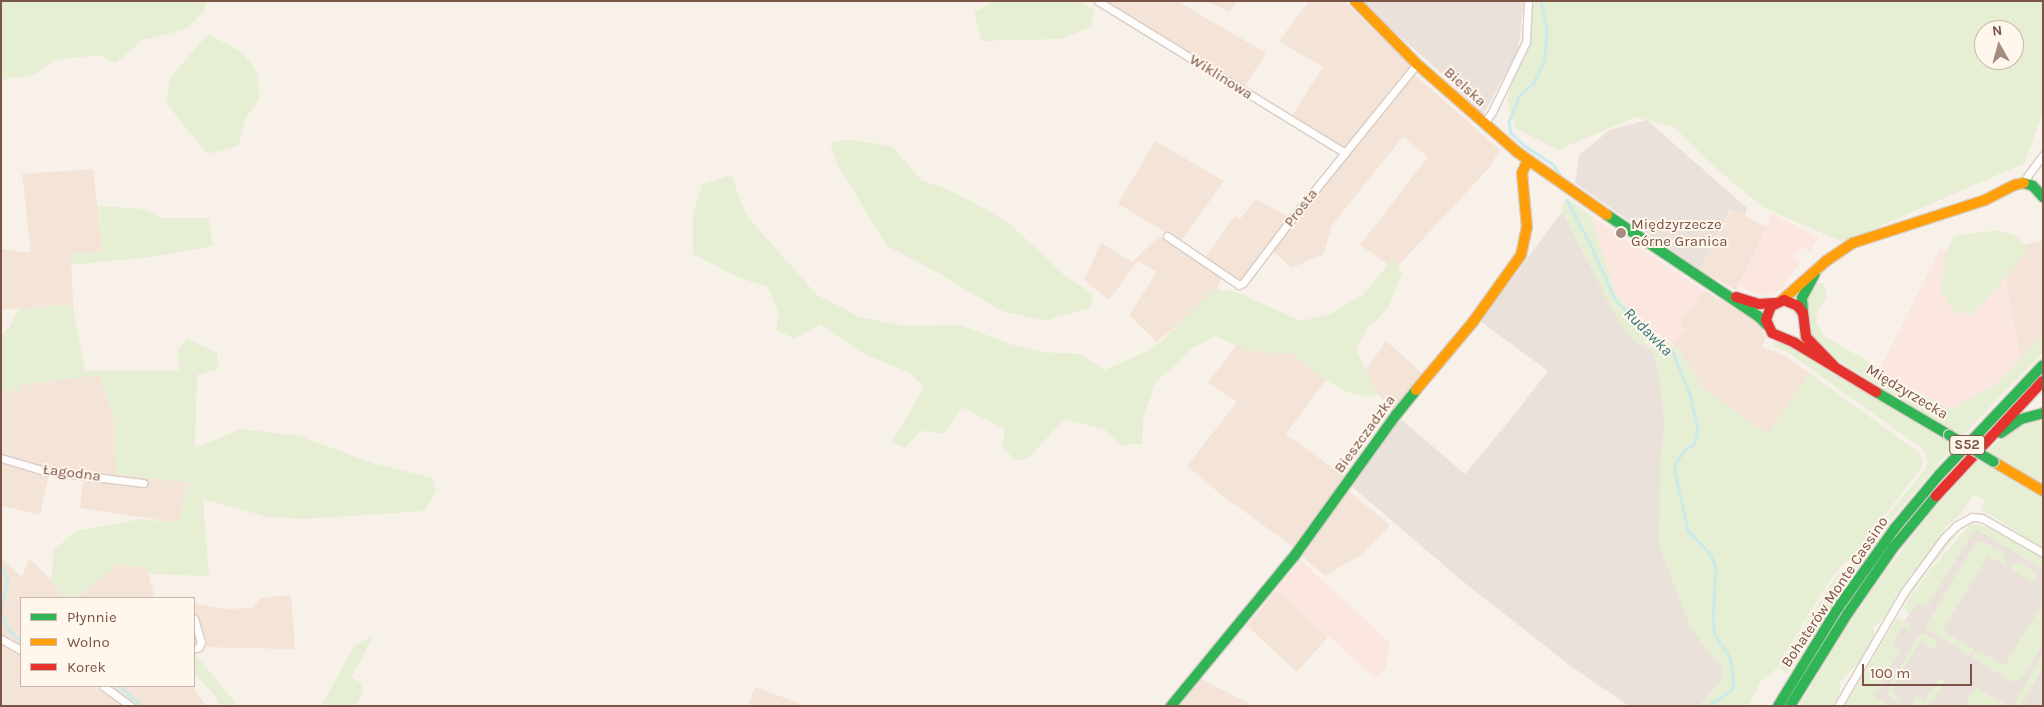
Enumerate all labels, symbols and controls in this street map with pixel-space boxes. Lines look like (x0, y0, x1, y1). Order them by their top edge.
north arrow (1974, 20, 2024, 70)
text: N (1991, 22, 2003, 40)
street label: Wiklinowa (1186, 50, 1256, 104)
street label: Bielska (1440, 63, 1490, 111)
street label: Prosta (1280, 185, 1322, 231)
place label: Międzyrzecze Górne Granica (1631, 215, 1727, 250)
marker: Międzyrzecze Górne Granica (1615, 227, 1627, 239)
water label: Rudawka (1620, 304, 1676, 360)
street label: Międzyrzecka (1863, 360, 1951, 424)
street label: Bieszczadzka (1331, 391, 1399, 477)
road number: S52 (1948, 434, 1986, 456)
street label: Łagodna (42, 461, 102, 485)
street label: Bohaterów Monte Cassino (1778, 513, 1892, 671)
legend (20, 597, 195, 687)
text: Płynnie (67, 608, 117, 626)
text: Wolno (67, 633, 110, 651)
scale bar (1864, 654, 1974, 686)
text: Korek (67, 658, 106, 676)
text: 100 m (1870, 664, 1910, 682)

